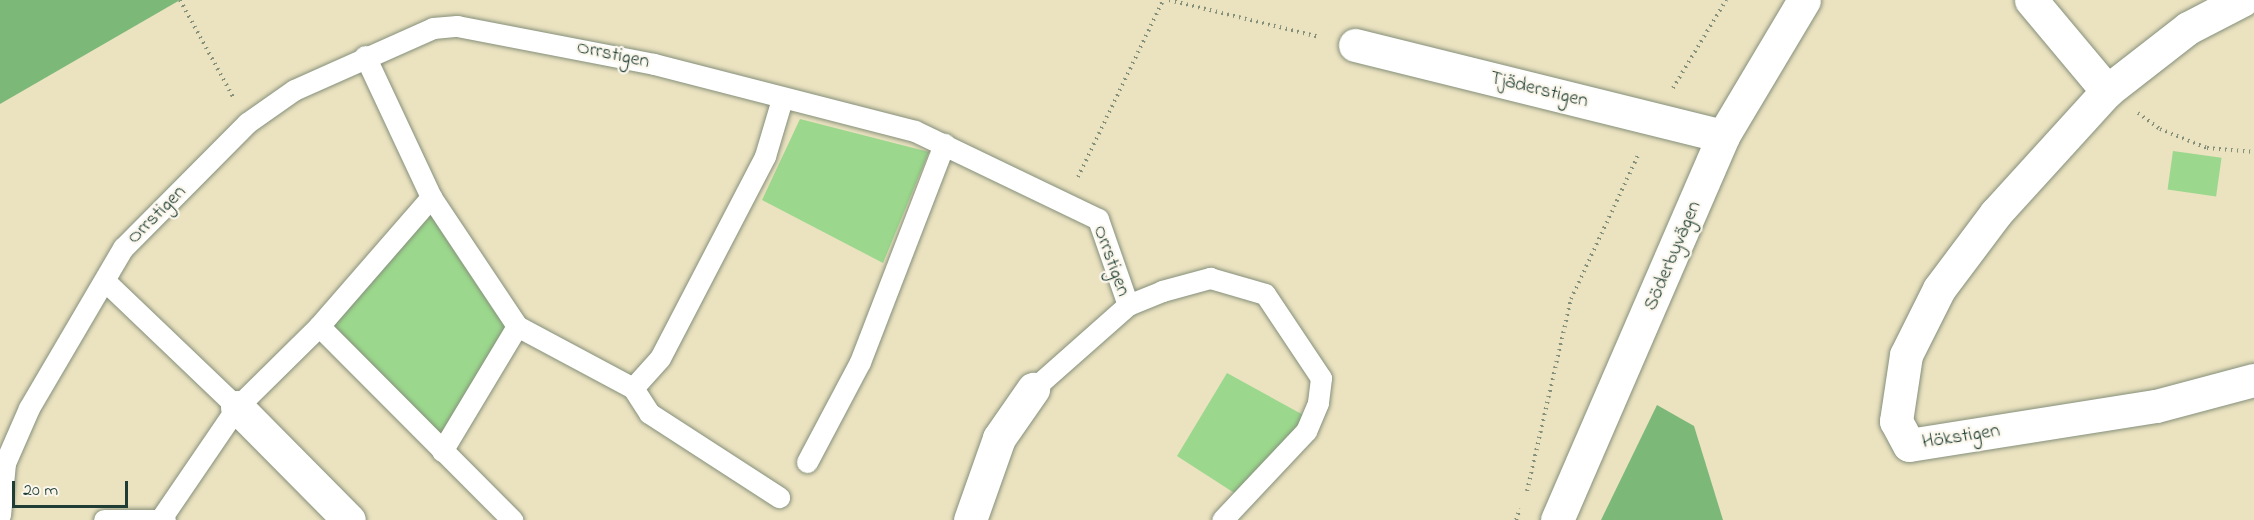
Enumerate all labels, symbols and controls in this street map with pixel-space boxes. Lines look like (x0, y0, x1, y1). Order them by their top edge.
street label: Orrstigen (574, 36, 652, 74)
street label: Tjäderstigen (1487, 66, 1591, 114)
street label: Orrstigen (122, 180, 192, 250)
street label: Söderbyvägen (1639, 197, 1707, 315)
street label: Orrstigen (1087, 222, 1135, 300)
street label: Hökstigen (1920, 419, 2002, 455)
scale bar (15, 469, 130, 507)
text: 20 m (23, 478, 58, 504)

